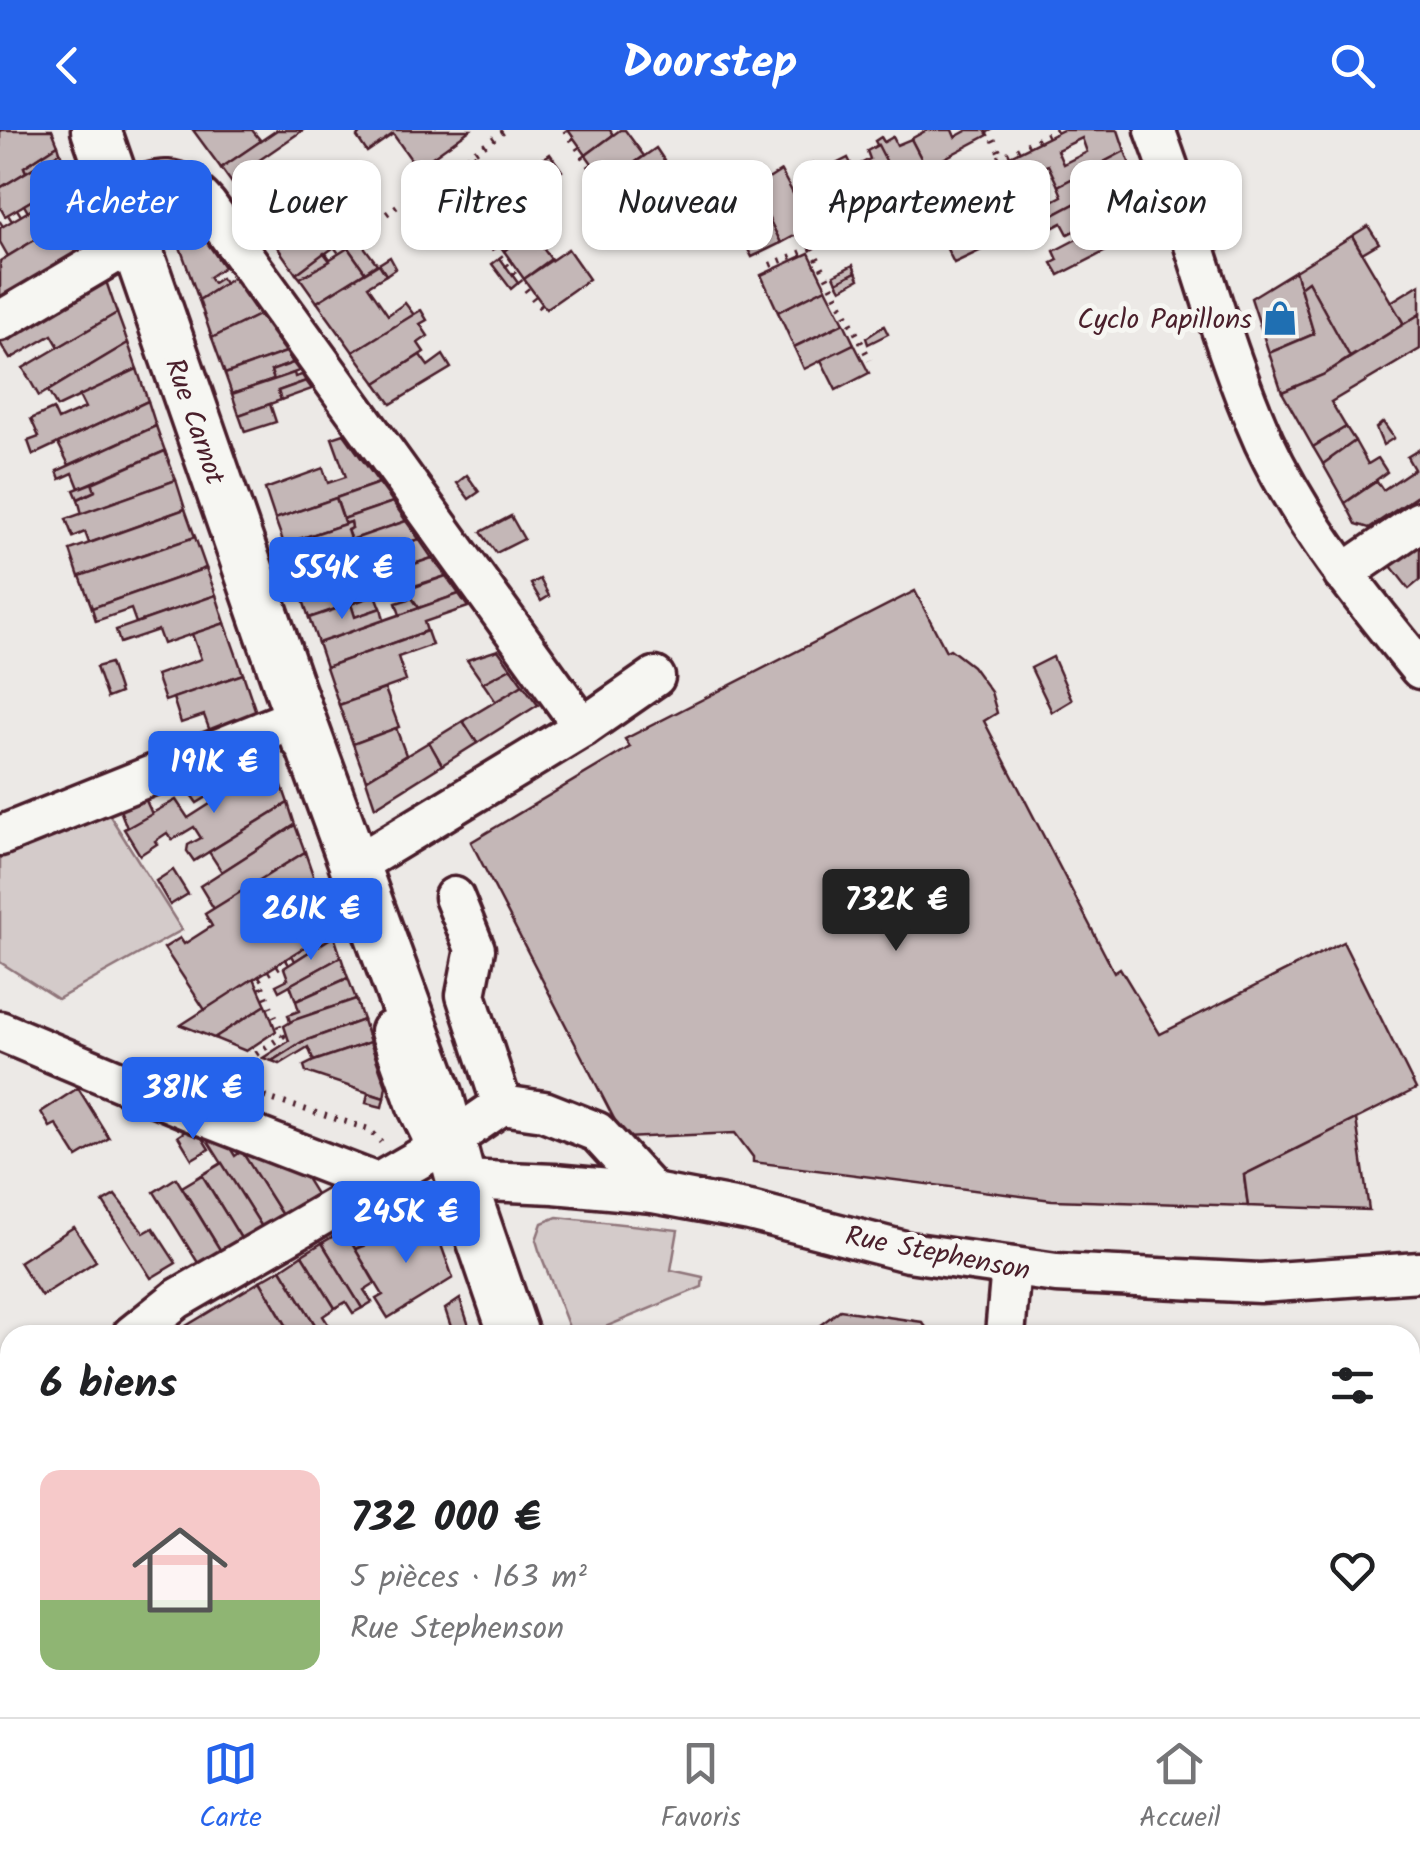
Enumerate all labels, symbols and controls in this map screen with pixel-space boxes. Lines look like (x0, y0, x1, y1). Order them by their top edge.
text: Doorstep (623, 29, 797, 101)
icon: back (40, 38, 95, 93)
icon: search (1325, 38, 1380, 93)
chip: Acheter (30, 160, 212, 250)
chip: Louer (232, 160, 381, 250)
chip: Filtres (401, 160, 562, 250)
chip: Nouveau (582, 160, 773, 250)
chip: Appartement (793, 160, 1050, 250)
chip: Maison (1070, 160, 1242, 250)
place label: Cyclo Papillons (1077, 298, 1252, 343)
shop icon: Cyclo Papillons (1261, 299, 1299, 337)
street label: Rue Carnot (151, 352, 237, 492)
pin: 554K € (261, 537, 423, 622)
text: 554K € (291, 544, 393, 595)
pin: 191K € (133, 731, 295, 816)
text: 191K € (170, 738, 258, 789)
pin: 732K € (815, 869, 977, 954)
text: 732K € (844, 876, 948, 927)
pin: 261K € (230, 878, 392, 963)
text: 261K € (262, 885, 360, 936)
pin: 381K € (112, 1057, 274, 1142)
text: 381K € (144, 1064, 242, 1115)
pin: 245K € (325, 1181, 487, 1266)
text: 245K € (354, 1188, 458, 1239)
street label: Rue Stephenson (841, 1214, 1034, 1294)
text: 6 biens (40, 1352, 177, 1419)
icon: filters (1325, 1358, 1380, 1413)
text: 732 000 € (350, 1486, 541, 1553)
icon: home (120, 1510, 240, 1630)
icon: heart (1325, 1543, 1380, 1598)
text: 5 pièces · 163 m² (350, 1553, 587, 1604)
text: Rue Stephenson (350, 1604, 564, 1655)
tab: Carte (199, 1736, 262, 1841)
tab: Favoris (660, 1736, 741, 1841)
tab: Accueil (1139, 1736, 1221, 1841)

